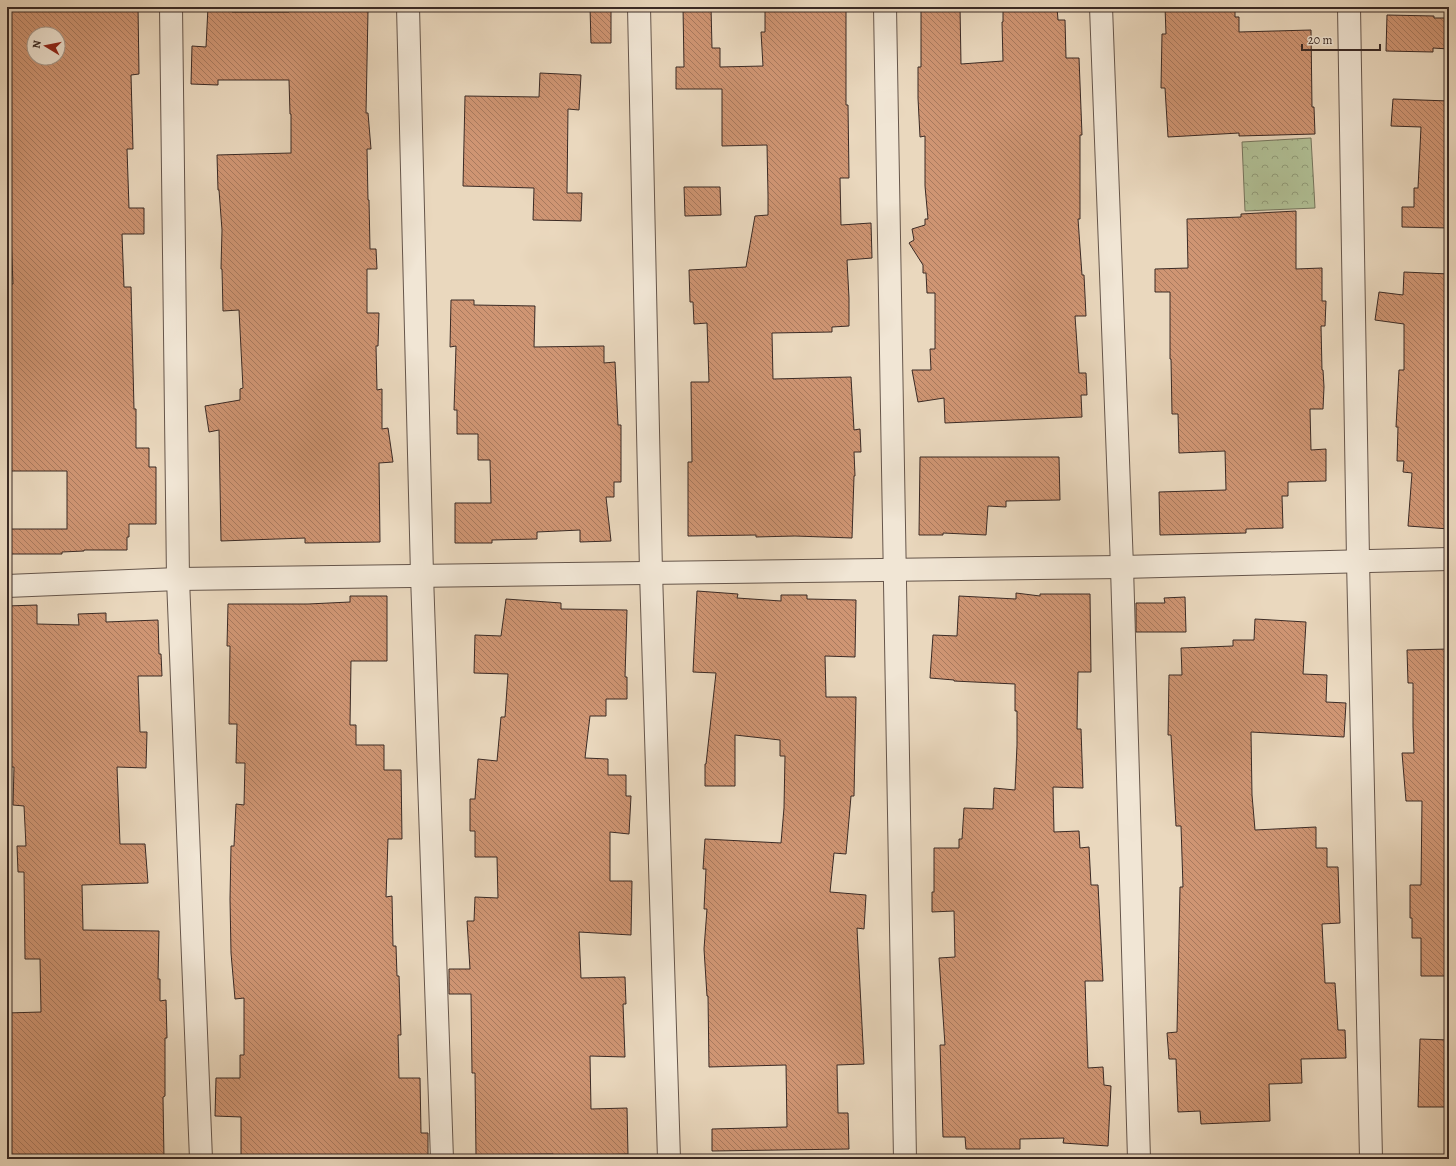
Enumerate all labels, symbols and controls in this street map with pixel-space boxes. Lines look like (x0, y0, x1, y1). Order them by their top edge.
north arrow (26, 26, 66, 66)
scale bar (1302, 26, 1380, 52)
text: 20 m (1308, 32, 1332, 48)
text: N (29, 39, 45, 50)

